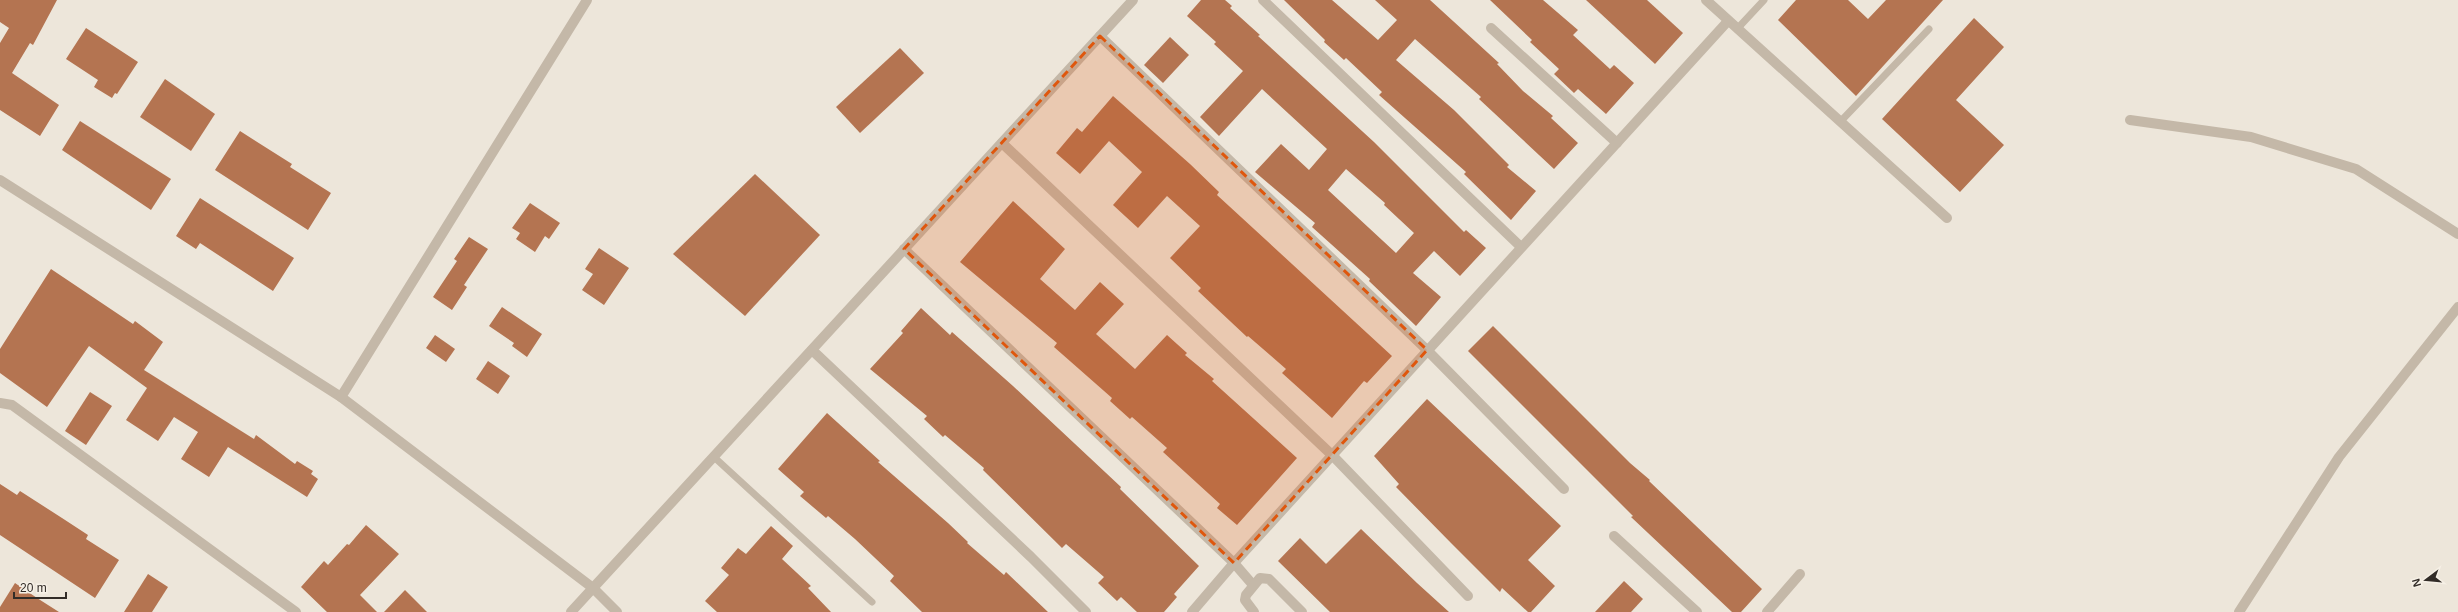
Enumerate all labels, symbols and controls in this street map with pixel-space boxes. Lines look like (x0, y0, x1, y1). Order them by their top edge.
north arrow (2406, 560, 2446, 600)
scale bar (14, 574, 66, 600)
text: N (2410, 577, 2423, 588)
text: 20 m (20, 581, 47, 595)

